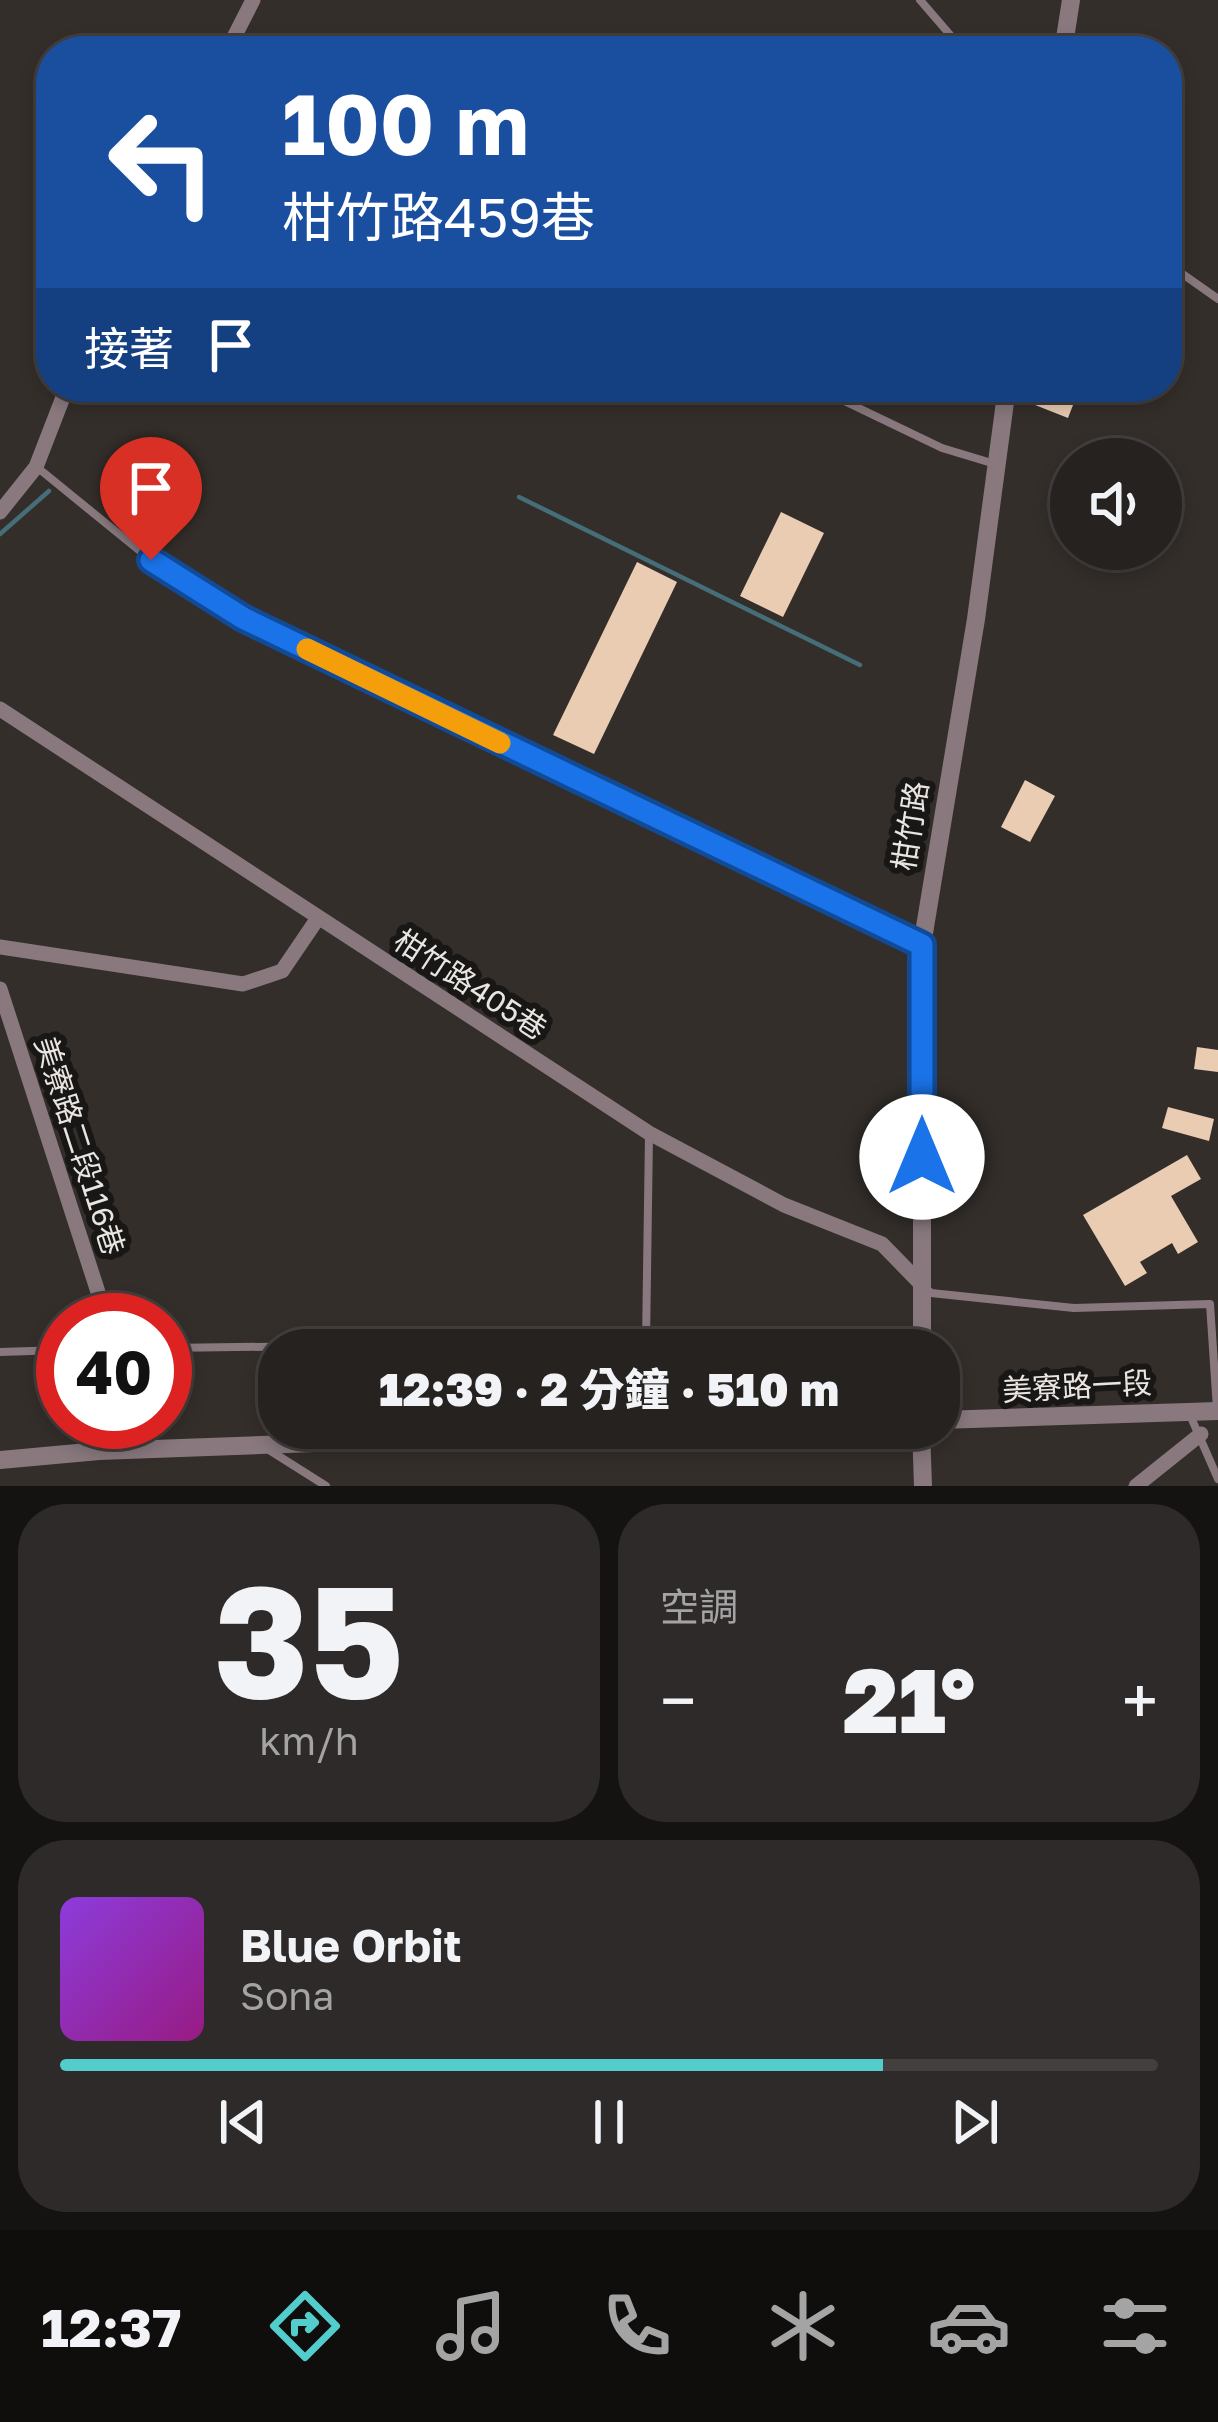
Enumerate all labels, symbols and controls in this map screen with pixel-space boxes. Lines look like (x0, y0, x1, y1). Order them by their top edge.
text: 100 m (282, 73, 529, 173)
icon: left (84, 84, 240, 240)
text: 柑竹路459巷 (282, 184, 595, 249)
icon: arrive (198, 312, 264, 378)
text: 接著 (84, 321, 174, 375)
pin (100, 437, 202, 560)
map controls (1050, 438, 1182, 570)
button: sound (1050, 438, 1182, 570)
icon: arrive (118, 455, 184, 521)
street label: 柑竹路 (885, 779, 935, 873)
street label: 柑竹路405巷 (388, 922, 553, 1047)
street label: 美寮路二段116巷 (28, 1032, 132, 1259)
position arrow (859, 1094, 985, 1220)
speed limit sign: 40 (36, 1293, 192, 1449)
text: 12:39 · 2 分鐘 · 510 m (379, 1362, 839, 1416)
street label: 美寮路一段 (1001, 1364, 1153, 1408)
text: 35 (214, 1545, 404, 1732)
text: 空調 (660, 1583, 738, 1630)
text: 21° (843, 1645, 975, 1753)
text: − (660, 1660, 696, 1740)
text: + (1122, 1660, 1158, 1740)
text: km/h (259, 1717, 359, 1764)
text: Blue Orbit (240, 1918, 462, 1972)
text: Sona (240, 1972, 334, 2019)
icon: previous (210, 2089, 276, 2155)
icon: pause (576, 2089, 642, 2155)
icon: next (942, 2089, 1008, 2155)
icon: directions (263, 2284, 347, 2368)
icon: music (429, 2284, 513, 2368)
icon: phone (595, 2284, 679, 2368)
icon: climate (761, 2284, 845, 2368)
icon: car (927, 2284, 1011, 2368)
icon: filters (1093, 2284, 1177, 2368)
text: 12:37 (41, 2294, 181, 2359)

